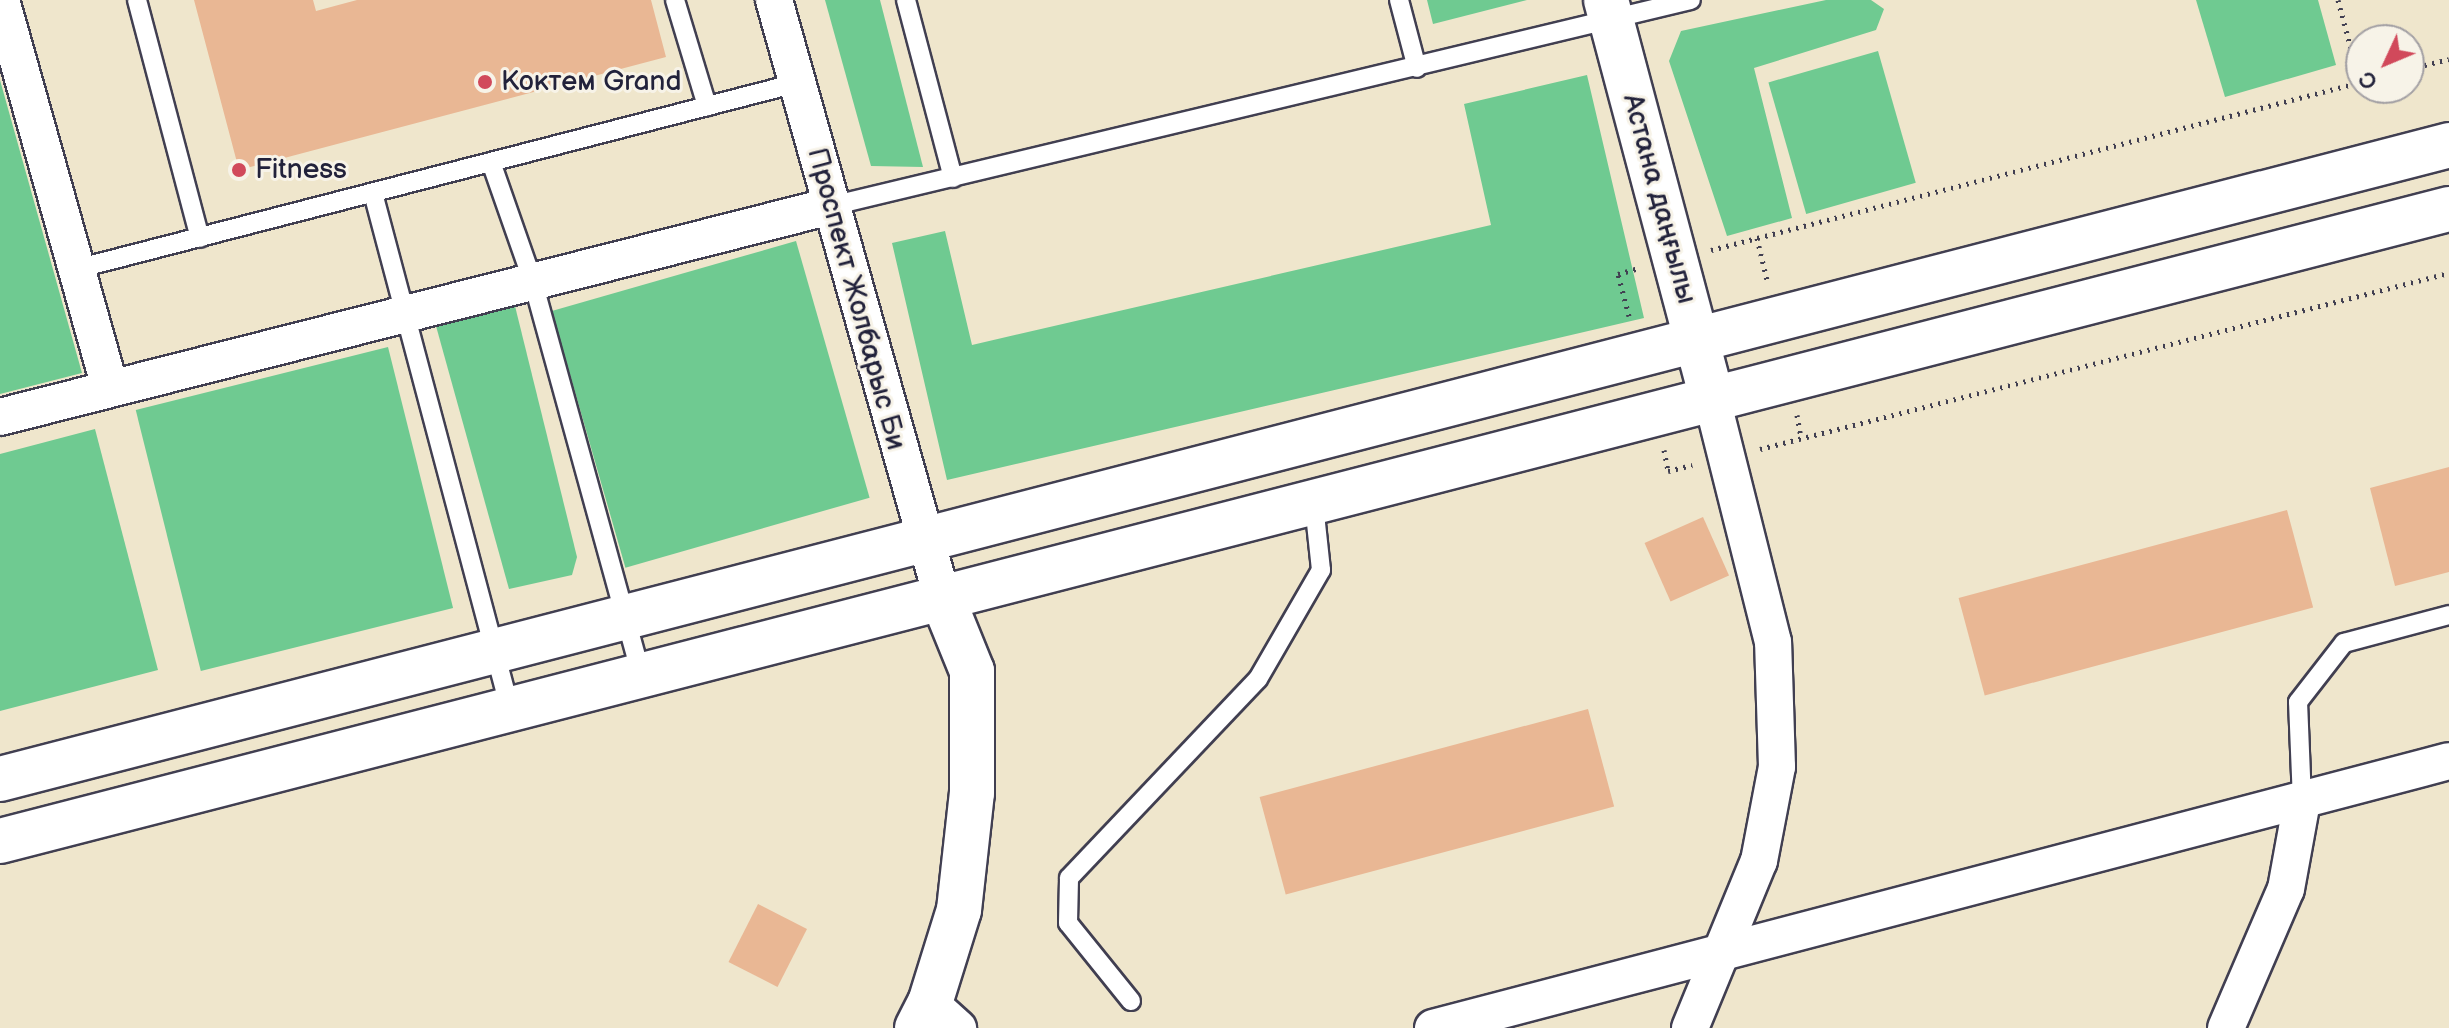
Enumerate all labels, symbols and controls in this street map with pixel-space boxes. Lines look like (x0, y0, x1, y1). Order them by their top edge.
north arrow (2345, 24, 2425, 104)
place label: Коктем Grand (501, 65, 681, 99)
text: С (2354, 65, 2384, 95)
marker: Коктем Grand (476, 73, 494, 91)
street label: Астана даңғылы (1615, 90, 1703, 308)
street label: Проспект Жолбарыс Би (799, 144, 913, 454)
place label: Fitness (255, 153, 347, 187)
marker: Fitness (230, 161, 248, 179)

